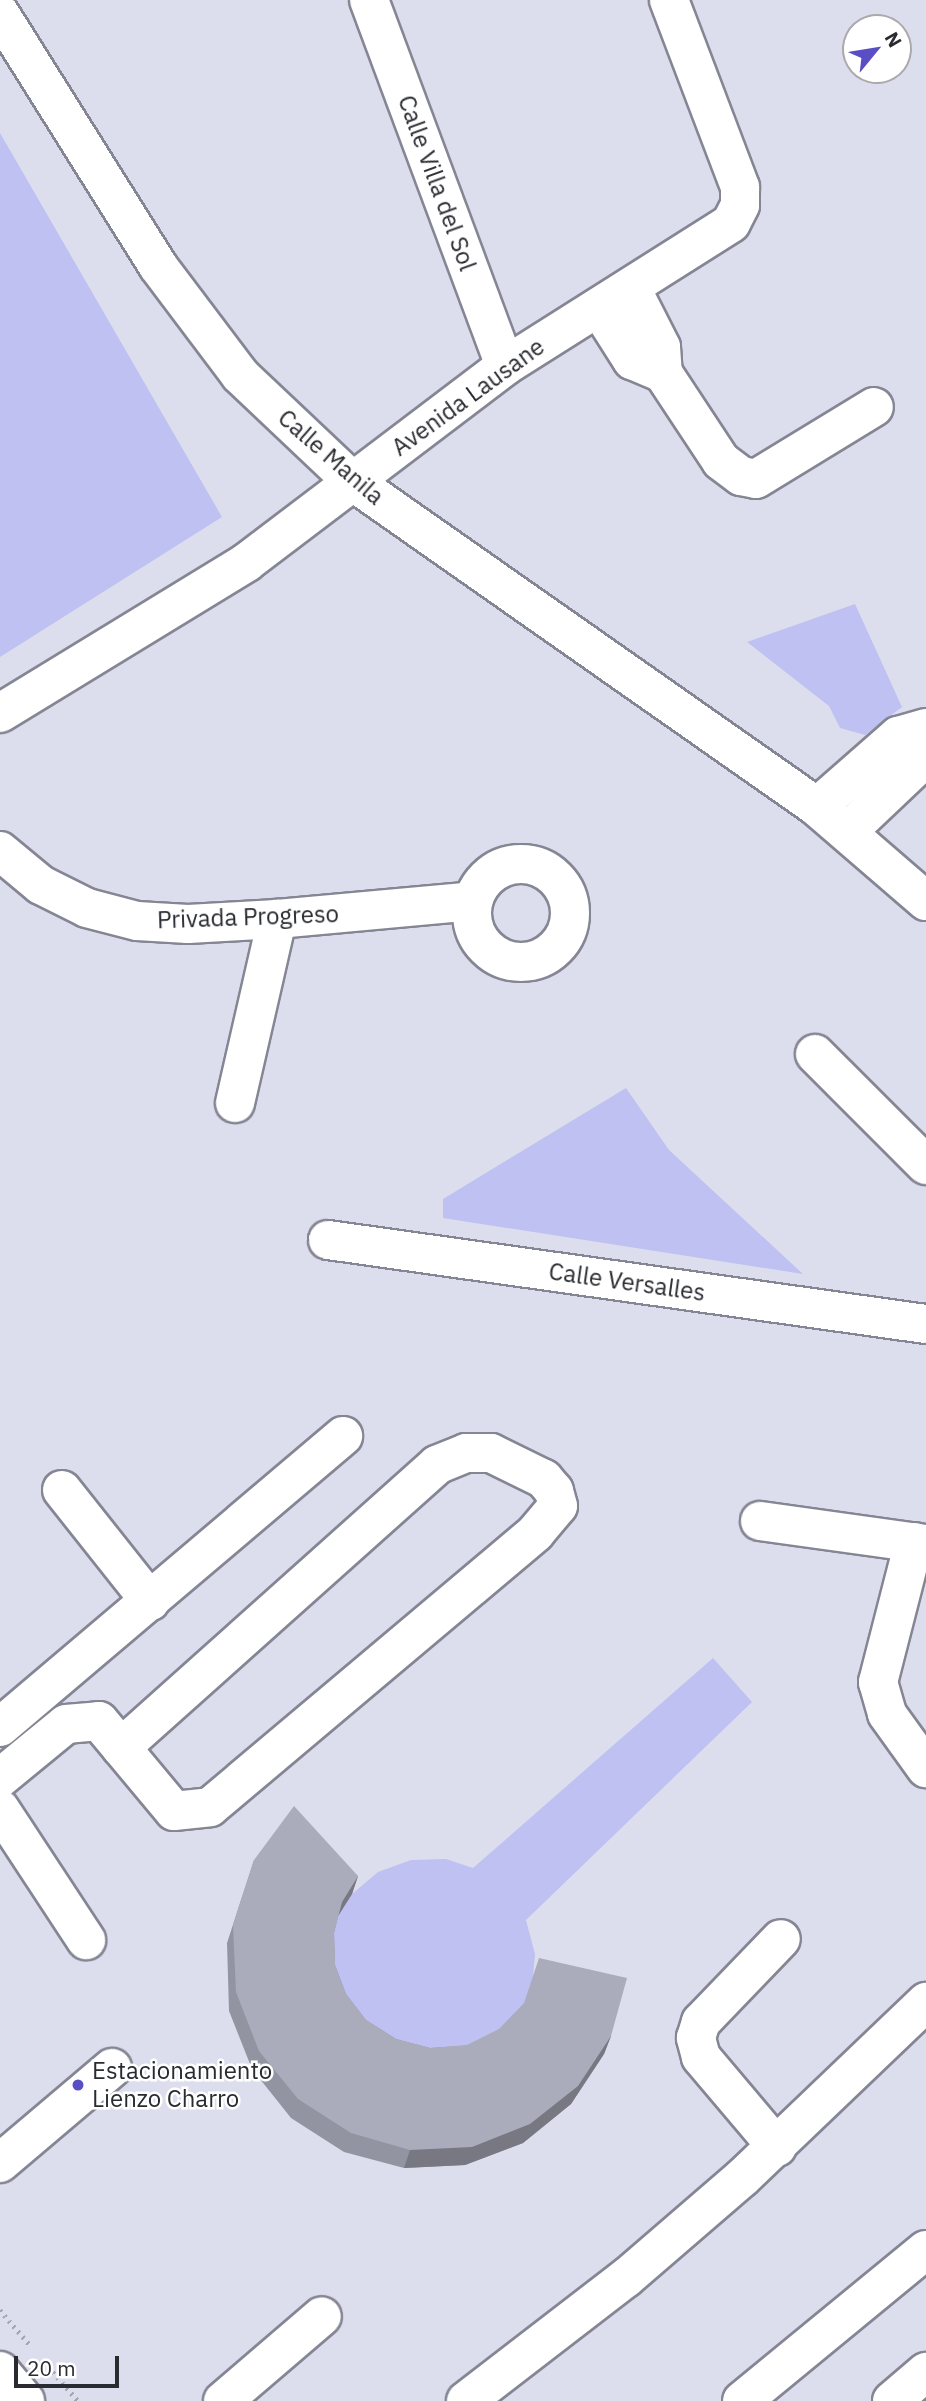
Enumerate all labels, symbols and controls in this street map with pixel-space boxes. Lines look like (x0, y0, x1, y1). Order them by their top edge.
north arrow (842, 14, 912, 84)
text: N (880, 28, 907, 51)
street label: Calle Villa del Sol (392, 91, 482, 275)
street label: Avenida Lausane (386, 332, 550, 462)
street label: Calle Manila (272, 403, 390, 511)
street label: Privada Progreso (157, 899, 339, 935)
street label: Calle Versalles (547, 1257, 707, 1307)
place label: Estacionamiento Lienzo Charro (92, 2057, 272, 2113)
marker: Estacionamiento Lienzo Charro (70, 2077, 86, 2093)
scale bar (18, 2342, 122, 2386)
text: 20 m (27, 2354, 76, 2382)

